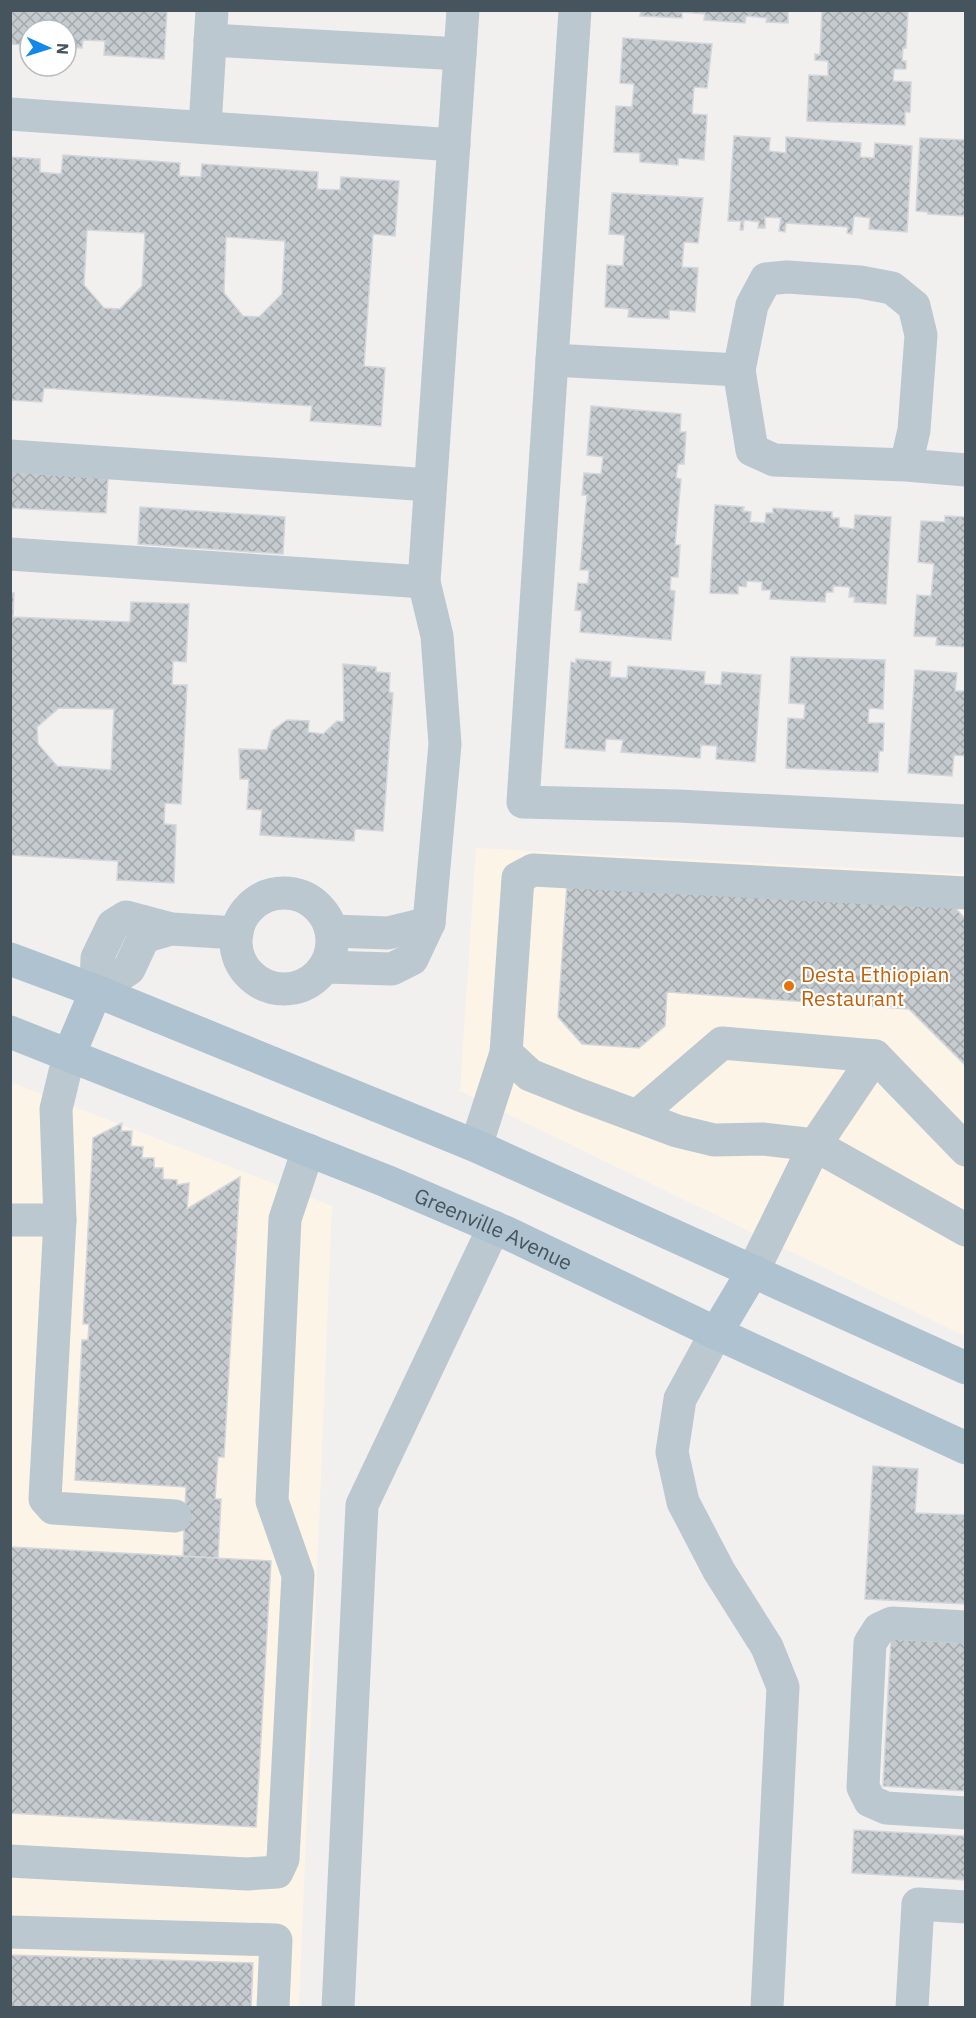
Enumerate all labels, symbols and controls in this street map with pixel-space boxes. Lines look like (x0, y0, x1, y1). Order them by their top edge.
north arrow (18, 18, 78, 78)
text: N (53, 42, 73, 55)
place label: Desta Ethiopian Restaurant (801, 960, 949, 1012)
marker: Desta Ethiopian Restaurant (782, 979, 796, 993)
street label: Greenville Avenue (410, 1181, 577, 1276)

